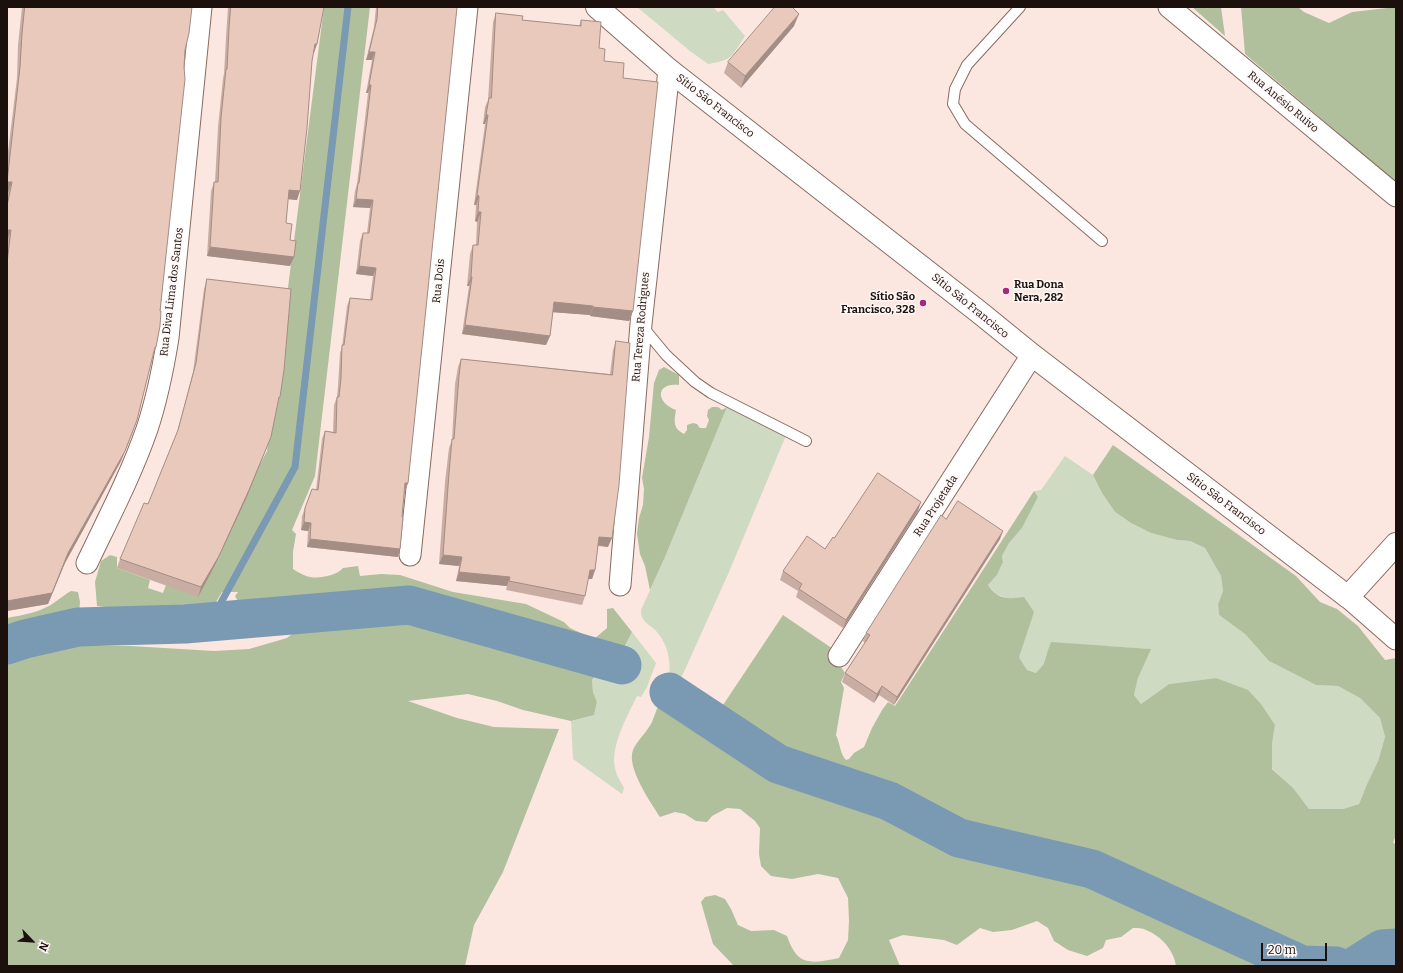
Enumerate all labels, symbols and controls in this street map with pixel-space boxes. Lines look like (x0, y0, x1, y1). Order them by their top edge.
street label: Rua Anésio Ruivo (1245, 68, 1321, 136)
street label: Sítio São Francisco (673, 71, 757, 141)
street label: Rua Diva Lima dos Santos (158, 227, 186, 357)
street label: Rua Dois (430, 258, 448, 304)
street label: Sítio São Francisco (929, 271, 1011, 341)
street label: Rua Tereza Rodrigues (630, 272, 652, 382)
place label: Rua Dona Nera, 282 (1014, 278, 1064, 304)
marker: Rua Dona Nera, 282 (1001, 286, 1011, 296)
place label: Sítio São Francisco, 328 (841, 290, 915, 316)
marker: Sítio São Francisco, 328 (918, 298, 928, 308)
street label: Sítio São Francisco (1184, 470, 1268, 538)
street label: Rua Projetada (911, 473, 961, 539)
north arrow (12, 921, 52, 961)
scale bar (1263, 935, 1329, 961)
text: N (36, 940, 51, 953)
text: 20 m (1268, 943, 1296, 957)

